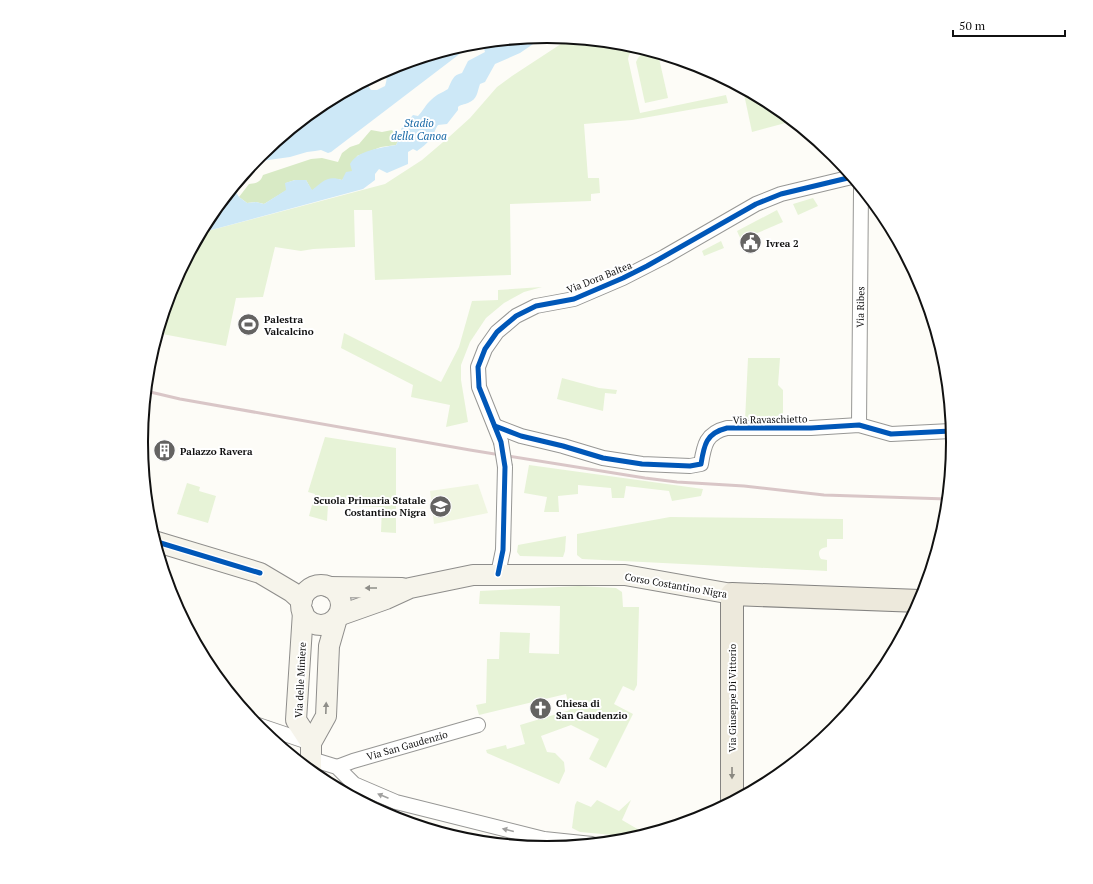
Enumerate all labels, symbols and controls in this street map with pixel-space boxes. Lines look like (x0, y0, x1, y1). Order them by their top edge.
scale bar (953, 12, 1065, 38)
text: 50 m (959, 18, 986, 33)
water label: Stadio della Canoa (391, 116, 447, 143)
public building icon: Ivrea 2 (738, 230, 764, 256)
place label: Ivrea 2 (766, 237, 799, 250)
street label: Via Dora Baltea (565, 258, 634, 296)
street label: Via Ribes (854, 286, 867, 328)
sports icon: Palestra Valcalcino (236, 312, 262, 338)
place label: Palestra Valcalcino (264, 313, 314, 338)
street label: Via Ravaschietto (733, 412, 808, 427)
building icon: Palazzo Ravera (152, 438, 178, 464)
place label: Palazzo Ravera (180, 445, 253, 458)
school or university icon: Scuola Primaria Statale Costantino Nigra (428, 493, 454, 519)
place label: Scuola Primaria Statale Costantino Nigra (314, 494, 427, 519)
street label: Corso Costantino Nigra (624, 570, 728, 601)
one-way arrow (364, 585, 377, 591)
street label: Via delle Miniere (292, 642, 309, 718)
street label: Via Giuseppe Di Vittorio (726, 643, 739, 752)
church icon: Chiesa di San Gaudenzio (527, 696, 553, 722)
place label: Chiesa di San Gaudenzio (556, 697, 627, 722)
one-way arrow (323, 702, 330, 714)
street label: Via San Gaudenzio (365, 728, 450, 763)
one-way arrow (729, 767, 735, 780)
one-way arrow (377, 793, 388, 799)
one-way arrow (502, 826, 514, 832)

